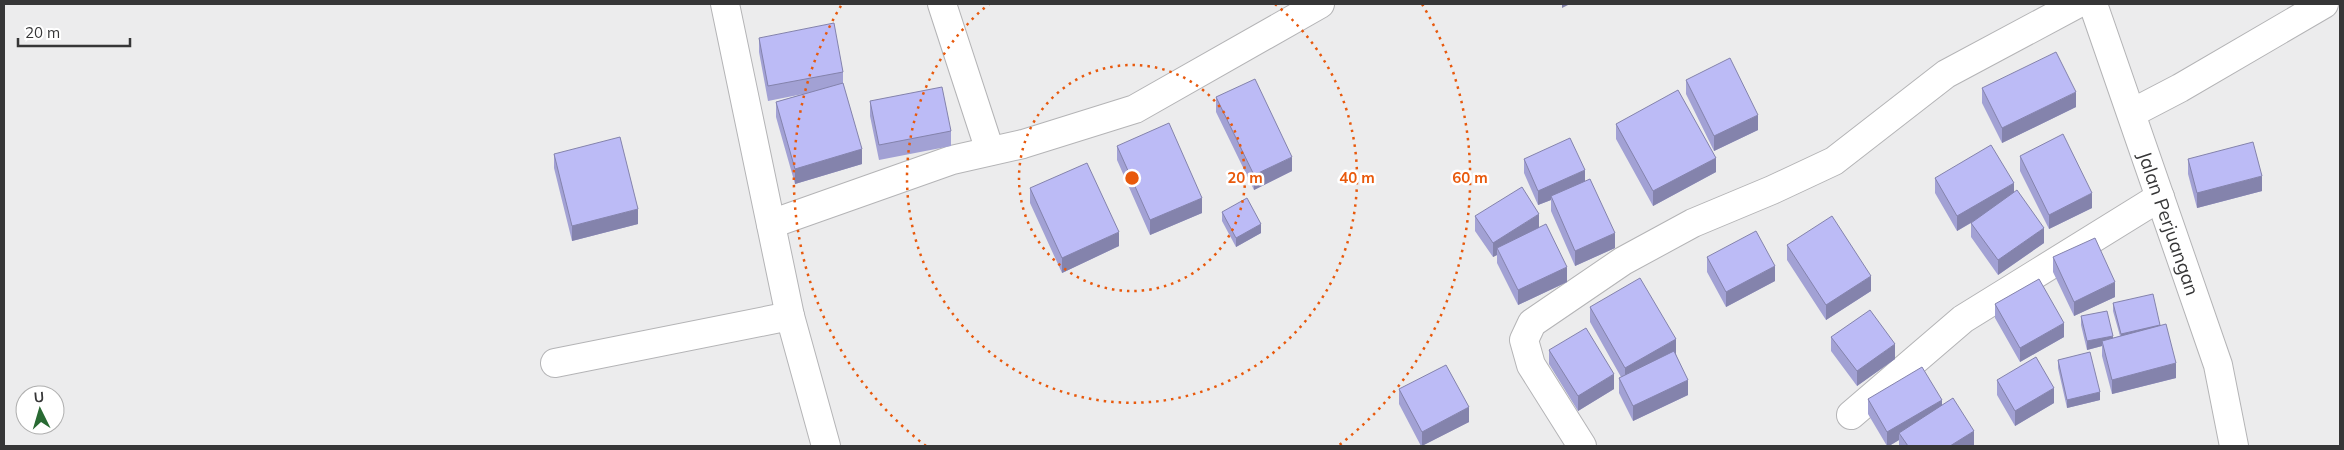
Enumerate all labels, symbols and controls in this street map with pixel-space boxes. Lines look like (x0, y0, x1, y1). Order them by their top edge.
scale bar (18, 15, 130, 47)
text: 20 m (25, 23, 60, 42)
street label: Jalan Perjuangan (2133, 148, 2205, 298)
text: 20 m (1227, 168, 1263, 187)
text: 40 m (1339, 168, 1375, 187)
text: 60 m (1452, 168, 1488, 187)
centre of rings (1123, 169, 1141, 187)
north arrow (15, 385, 65, 435)
text: U (33, 388, 45, 406)

